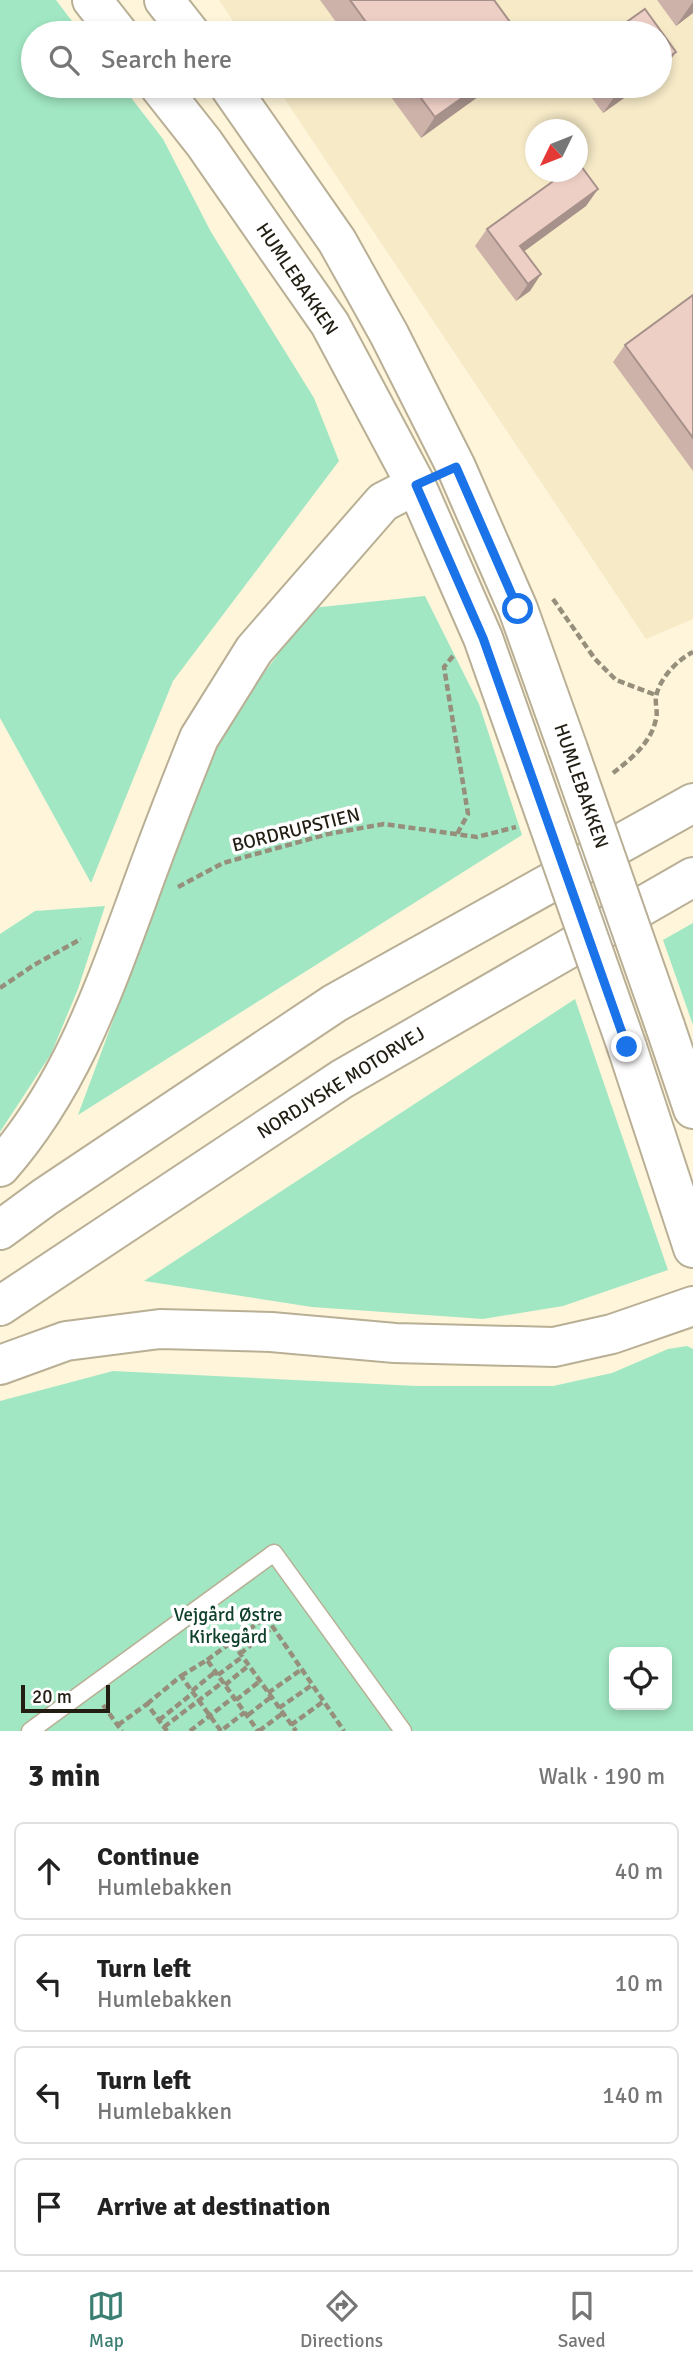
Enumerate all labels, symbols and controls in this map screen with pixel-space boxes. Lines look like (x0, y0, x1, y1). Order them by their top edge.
search box (21, 21, 672, 98)
icon: search (45, 41, 83, 79)
text: Search here (101, 44, 232, 76)
north arrow (525, 119, 588, 182)
street label: HUMLEBAKKEN (251, 218, 343, 340)
route start (502, 593, 533, 624)
street label: HUMLEBAKKEN (548, 720, 614, 852)
street label: BORDRUPSTIEN (230, 803, 362, 857)
street label: NORDJYSKE MOTORVEJ (253, 1022, 429, 1144)
route end (611, 1031, 642, 1062)
park label: Vejgård Østre Kirkegård (173, 1603, 283, 1649)
map controls (609, 1647, 672, 1710)
button: locate (609, 1647, 672, 1710)
scale bar (21, 1682, 110, 1714)
text: 20 m (32, 1685, 72, 1709)
text: 3 min (28, 1758, 100, 1795)
text: Walk · 190 m (539, 1762, 665, 1791)
text: Continue (97, 1841, 199, 1873)
icon: ahead (30, 1852, 68, 1890)
text: 40 m (615, 1857, 663, 1886)
text: Humlebakken (97, 1873, 232, 1902)
text: Turn left (97, 1953, 191, 1985)
icon: left (30, 1964, 68, 2002)
text: 10 m (615, 1969, 663, 1998)
text: Humlebakken (97, 1985, 232, 2014)
text: Turn left (97, 2065, 191, 2097)
icon: left (30, 2076, 68, 2114)
text: 140 m (602, 2081, 663, 2110)
text: Humlebakken (97, 2097, 232, 2126)
icon: arrive (30, 2188, 68, 2226)
text: Arrive at destination (97, 2191, 330, 2223)
tab: Map (87, 2287, 125, 2353)
tab: Directions (300, 2287, 383, 2353)
tab: Saved (558, 2287, 606, 2353)

